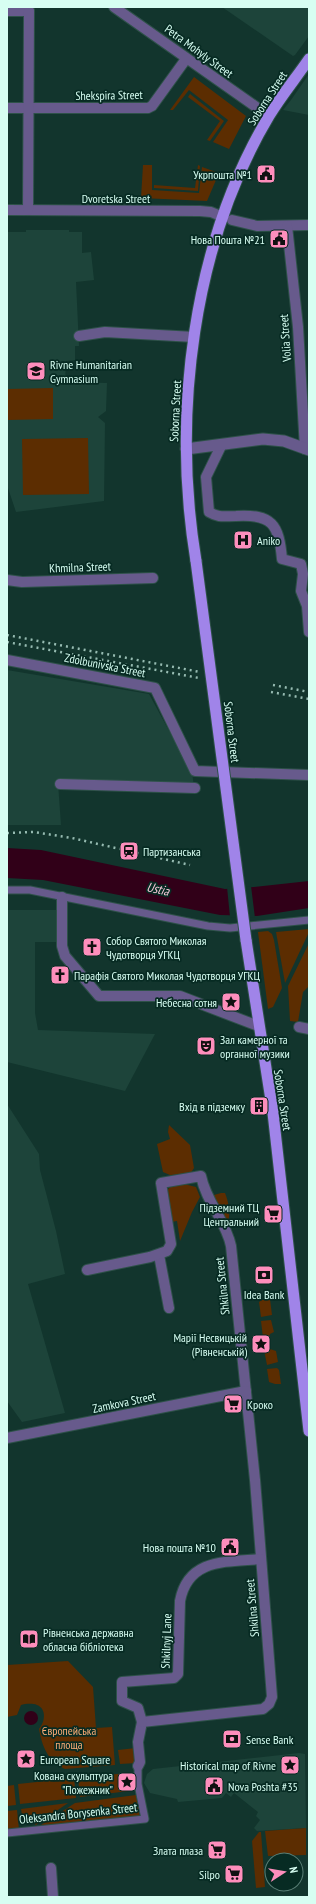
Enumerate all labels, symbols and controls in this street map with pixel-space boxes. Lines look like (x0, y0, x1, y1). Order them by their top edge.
street label: Petra Mohyly Street (162, 21, 237, 81)
street label: Soborna Street (244, 68, 290, 128)
street label: Shekspira Street (75, 87, 144, 103)
public building icon: Укрпошта №1 (255, 163, 277, 185)
place label: Укрпошта №1 (193, 167, 252, 182)
street label: Dvoretska Street (82, 191, 151, 206)
public building icon: Нова Пошта №21 (268, 228, 290, 250)
place label: Нова Пошта №21 (191, 232, 265, 247)
street label: Volia Street (276, 313, 294, 363)
place label: Rivne Humanitarian Gymnasium (50, 357, 132, 386)
school or university icon: Rivne Humanitarian Gymnasium (25, 360, 47, 382)
street label: Soborna Street (166, 379, 184, 442)
hospital icon: Aniko (232, 529, 254, 551)
place label: Aniko (257, 533, 280, 548)
street label: Khmilna Street (49, 558, 112, 576)
street label: Zdolbunivska Street (63, 650, 147, 680)
street label: Soborna Street (221, 701, 243, 764)
station icon: Партизанська (118, 840, 140, 862)
place label: Партизанська (143, 844, 201, 859)
water label: Ustia (145, 878, 172, 900)
place label: Собор Святого Миколая Чудотворця УГКЦ (106, 933, 207, 962)
church icon: Собор Святого Миколая Чудотворця УГКЦ (81, 936, 103, 958)
church icon: Парафія Святого Миколая Чудотворця УГКЦ (49, 964, 71, 986)
place label: Парафія Святого Миколая Чудотворця УГКЦ (74, 968, 260, 983)
place icon: Небесна сотня (220, 991, 242, 1013)
place label: Небесна сотня (156, 995, 217, 1010)
place label: Зал камерної та органної музики (220, 1032, 290, 1061)
theatre icon: Зал камерної та органної музики (195, 1035, 217, 1057)
street label: Soborna Street (271, 1068, 295, 1132)
building icon: Вхід в підземку (248, 1095, 270, 1117)
place label: Вхід в підземку (179, 1099, 245, 1114)
place label: Підземний ТЦ Центральний (199, 1200, 259, 1229)
supermarket icon: Підземний ТЦ Центральний (262, 1203, 284, 1225)
street label: Shkilna Street (211, 1256, 232, 1316)
bank icon: Idea Bank (253, 1264, 275, 1286)
place label: Idea Bank (244, 1287, 285, 1302)
place label: Марії Несвицькій (Рівненській) (173, 1330, 247, 1359)
place icon: Марії Несвицькій (Рівненській) (250, 1333, 272, 1355)
street label: Zamkova Street (91, 1388, 158, 1416)
supermarket icon: Кроко (222, 1393, 244, 1415)
place label: Кроко (247, 1397, 273, 1412)
public building icon: Нова пошта №10 (219, 1536, 241, 1558)
place label: Нова пошта №10 (143, 1540, 216, 1555)
street label: Shkilna Street (242, 1578, 262, 1638)
street label: Shkilnyj Lane (158, 1613, 174, 1669)
place label: Рівненська державна обласна бібліотека (43, 1625, 134, 1654)
library icon: Рівненська державна обласна бібліотека (18, 1628, 40, 1650)
park label: Європейська площа (42, 1723, 96, 1752)
bank icon: Sense Bank (221, 1728, 243, 1750)
place label: Sense Bank (246, 1732, 294, 1747)
place icon: European Square (15, 1748, 37, 1770)
place label: European Square (40, 1752, 110, 1767)
place icon: Historical map of Rivne (279, 1754, 301, 1776)
place label: Historical map of Rivne (180, 1758, 276, 1773)
place label: Кована скульптура "Пожежник" (34, 1768, 113, 1797)
place icon: Кована скульптура "Пожежник" (116, 1771, 138, 1793)
public building icon: Nova Poshta #35 (203, 1775, 225, 1797)
place label: Nova Poshta #35 (228, 1779, 298, 1794)
street label: Oleksandra Borysenka Street (18, 1799, 139, 1827)
supermarket icon: Злата плаза (206, 1839, 228, 1861)
place label: Злата плаза (153, 1843, 203, 1858)
north arrow (264, 1852, 304, 1892)
supermarket icon: Silpo (223, 1863, 245, 1885)
text: N (286, 1866, 301, 1874)
place label: Silpo (199, 1867, 220, 1882)

